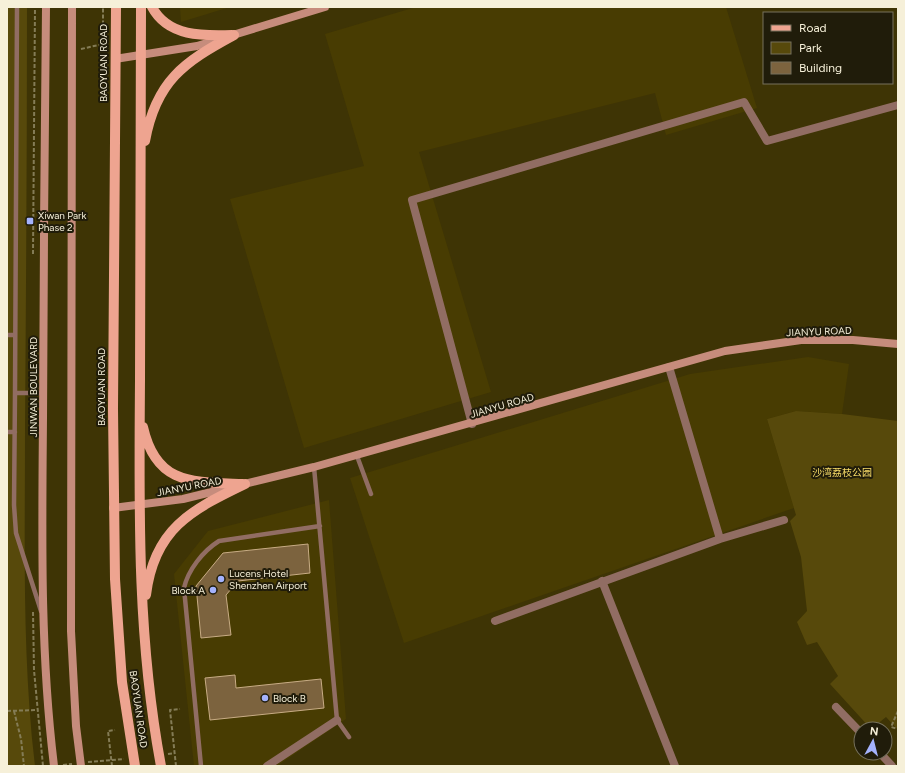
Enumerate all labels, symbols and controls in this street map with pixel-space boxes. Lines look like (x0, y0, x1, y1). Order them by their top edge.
legend (763, 12, 893, 84)
text: Road (799, 21, 827, 35)
street label: BAOYUAN ROAD (97, 24, 110, 102)
text: Park (799, 41, 822, 55)
text: Building (799, 61, 842, 75)
place label: Xiwan Park Phase 2 (38, 209, 87, 234)
marker: Xiwan Park Phase 2 (25, 216, 35, 226)
street label: JIANYU ROAD (786, 324, 852, 339)
street label: JINWAN BOULEVARD (27, 337, 40, 437)
street label: BAOYUAN ROAD (95, 348, 108, 426)
street label: JIANYU ROAD (469, 390, 536, 421)
park label: 沙湾荔枝公园 (812, 466, 872, 479)
street label: JIANYU ROAD (156, 474, 223, 499)
place label: Lucens Hotel Shenzhen Airport (229, 567, 307, 592)
marker: Lucens Hotel Shenzhen Airport (216, 574, 226, 584)
place label: Block A (171, 584, 205, 597)
marker: Block A (208, 585, 218, 595)
street label: BAOYUAN ROAD (127, 670, 150, 749)
place label: Block B (273, 692, 306, 705)
marker: Block B (260, 693, 270, 703)
north arrow (853, 721, 893, 761)
text: N (869, 725, 879, 739)

